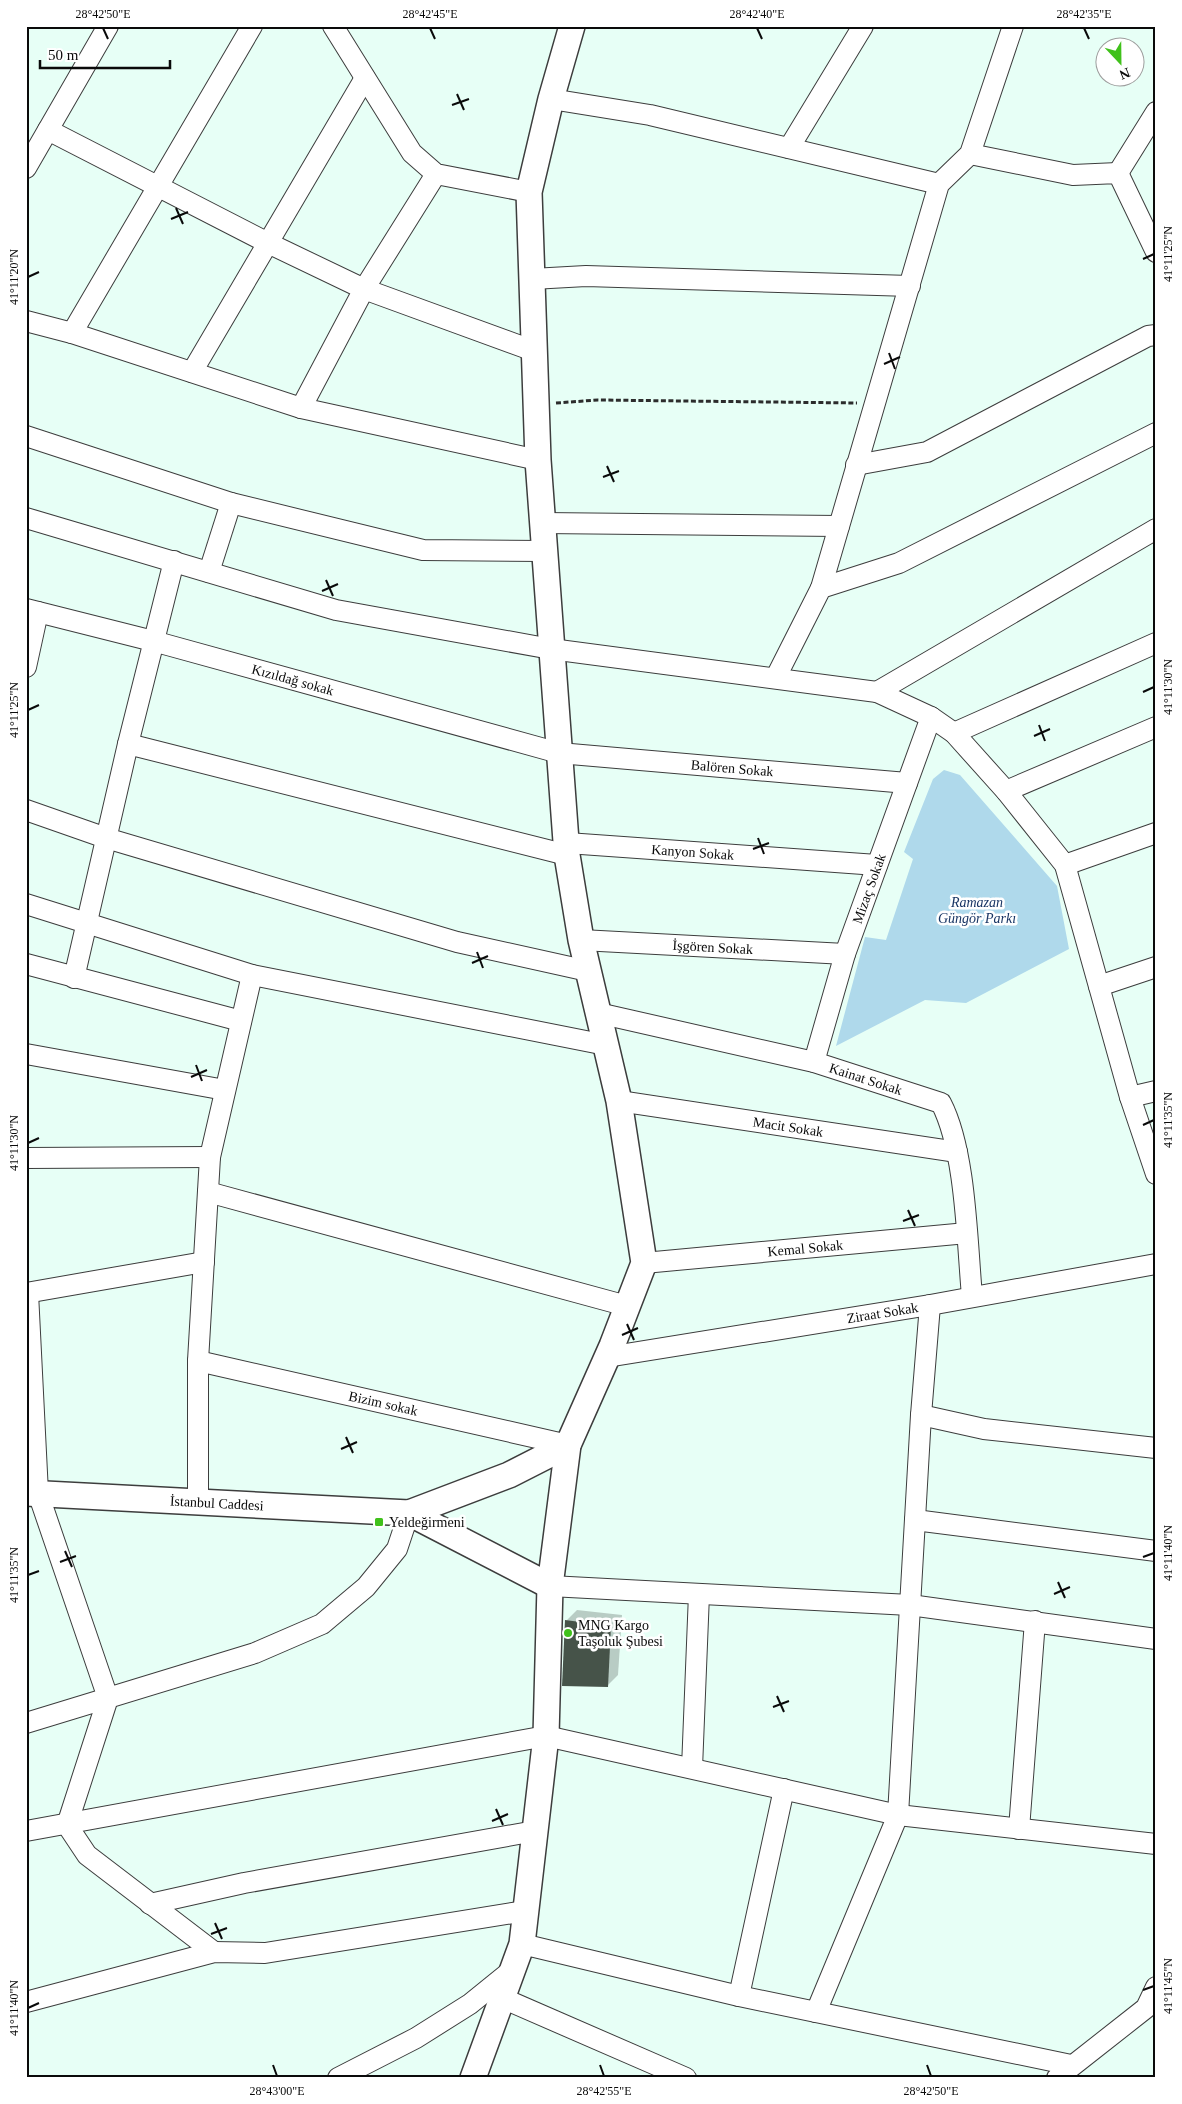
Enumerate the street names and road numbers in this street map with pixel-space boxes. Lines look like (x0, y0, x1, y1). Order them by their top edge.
street label: Kızıldağ sokak (250, 661, 335, 698)
street label: Balören Sokak (690, 757, 774, 779)
street label: Kanyon Sokak (651, 842, 735, 862)
street label: Mizaç Sokak (849, 851, 888, 926)
street label: İşgören Sokak (672, 937, 753, 957)
street label: Kainat Sokak (827, 1060, 904, 1098)
street label: Macit Sokak (752, 1114, 824, 1139)
street label: Kemal Sokak (767, 1237, 844, 1259)
street label: Ziraat Sokak (846, 1300, 919, 1326)
street label: Bizim sokak (347, 1388, 419, 1418)
street label: İstanbul Caddesi (170, 1493, 264, 1513)

